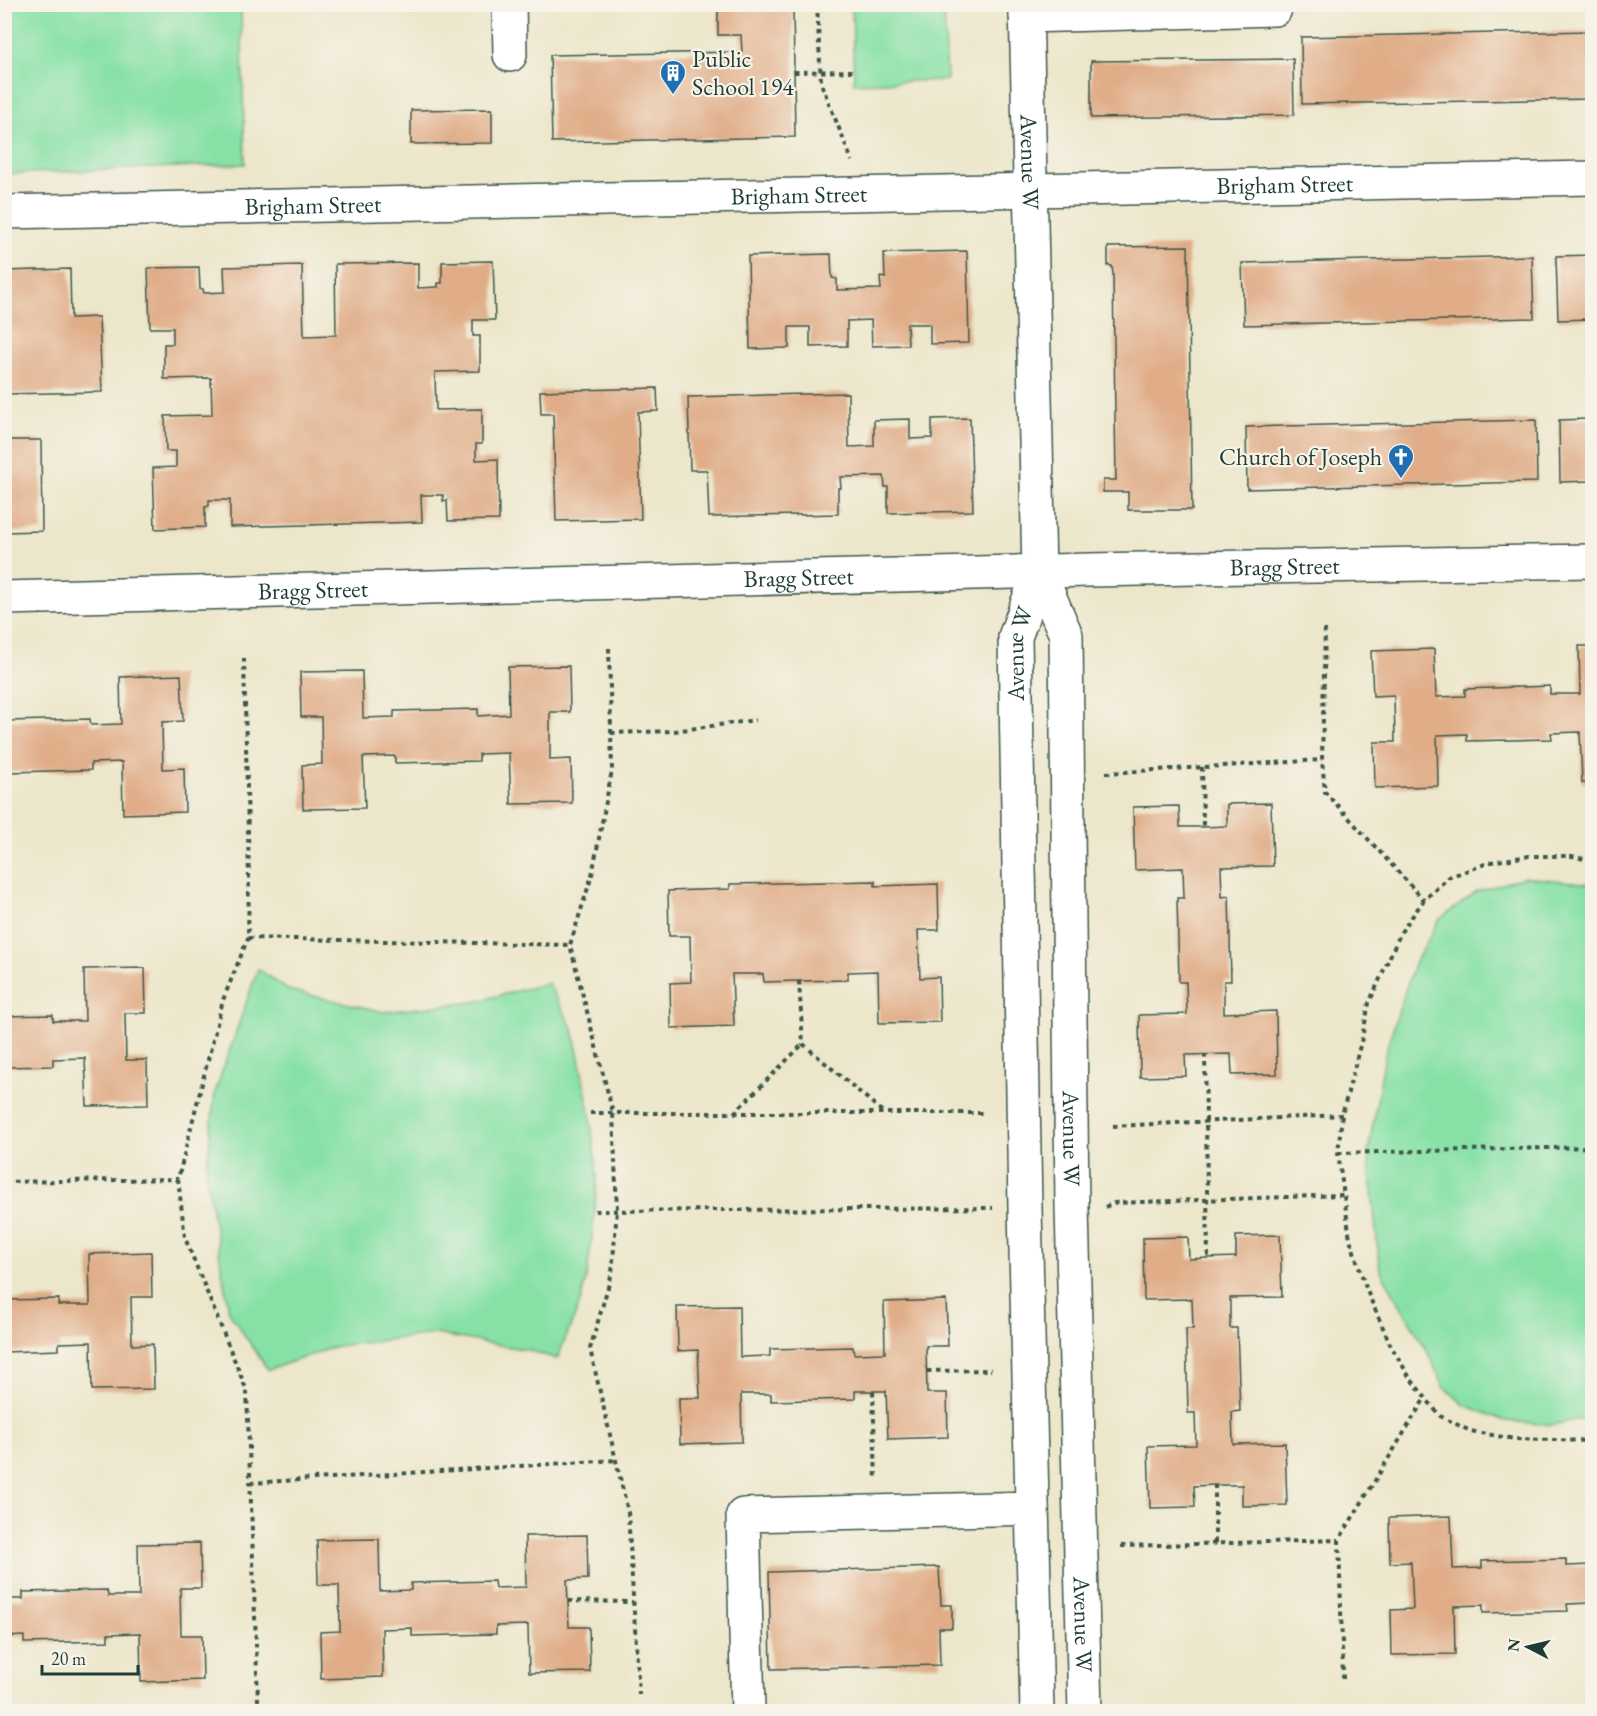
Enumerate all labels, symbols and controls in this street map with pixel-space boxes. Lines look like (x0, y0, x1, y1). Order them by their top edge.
place label: Public School 194 (692, 43, 794, 102)
building icon: Public School 194 (658, 58, 688, 96)
street label: Avenue W (1014, 113, 1047, 211)
street label: Brigham Street (1216, 167, 1354, 201)
street label: Brigham Street (730, 178, 868, 211)
street label: Brigham Street (244, 188, 382, 222)
place label: Church of Joseph (1219, 441, 1382, 472)
church icon: Church of Joseph (1386, 442, 1416, 480)
street label: Bragg Street (1229, 550, 1340, 582)
street label: Bragg Street (743, 560, 855, 594)
street label: Bragg Street (257, 573, 369, 606)
street label: Avenue W (998, 601, 1040, 702)
street label: Avenue W (1056, 1089, 1088, 1187)
street label: Avenue W (1066, 1575, 1100, 1673)
north arrow (1498, 1617, 1558, 1677)
text: N (1502, 1637, 1525, 1653)
scale bar (42, 1638, 138, 1676)
text: 20 m (51, 1647, 86, 1670)

